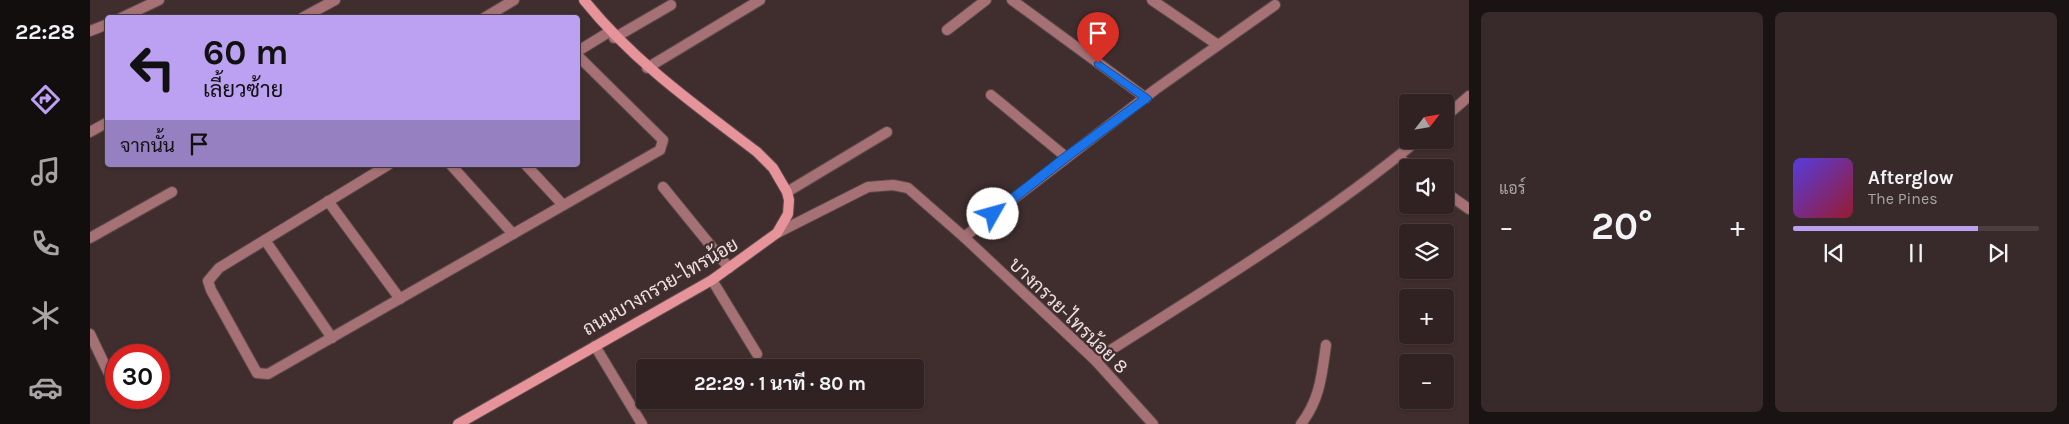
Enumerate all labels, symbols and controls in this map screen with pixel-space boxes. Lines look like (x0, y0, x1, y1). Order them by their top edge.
pin (1077, 12, 1119, 63)
text: 22:28 (15, 19, 75, 45)
icon: arrive (1084, 19, 1112, 47)
text: 60 m (203, 32, 288, 73)
icon: left (120, 35, 185, 100)
text: เลี้ยวซ้าย (203, 77, 283, 103)
icon: directions (28, 82, 63, 117)
north arrow (1399, 94, 1454, 149)
map controls (1399, 94, 1454, 409)
icon: arrive (185, 130, 213, 158)
text: จากนั้น (120, 135, 175, 157)
icon: music (28, 154, 63, 189)
button: sound (1399, 159, 1454, 214)
text: Afterglow (1868, 167, 1954, 189)
text: แอร์ (1499, 179, 1525, 198)
position arrow (966, 187, 1018, 239)
text: The Pines (1868, 189, 1938, 208)
text: 20° (1591, 204, 1653, 249)
text: − (1499, 210, 1514, 243)
text: + (1730, 210, 1745, 243)
button: layers (1399, 224, 1454, 279)
icon: phone (28, 226, 63, 261)
street label: ถนนบางกรวย-ไทรน้อย (578, 232, 742, 340)
icon: previous (1820, 239, 1848, 267)
icon: pause (1902, 239, 1930, 267)
icon: next (1984, 239, 2012, 267)
street label: บางกรวย-ไทรน้อย 8 (1004, 252, 1134, 378)
button: + (1399, 289, 1454, 344)
icon: climate (28, 298, 63, 333)
speed limit sign: 30 (105, 344, 170, 409)
button: − (1399, 354, 1454, 409)
icon: car (28, 370, 63, 405)
text: 22:29 · 1 นาที · 80 m (694, 373, 866, 395)

